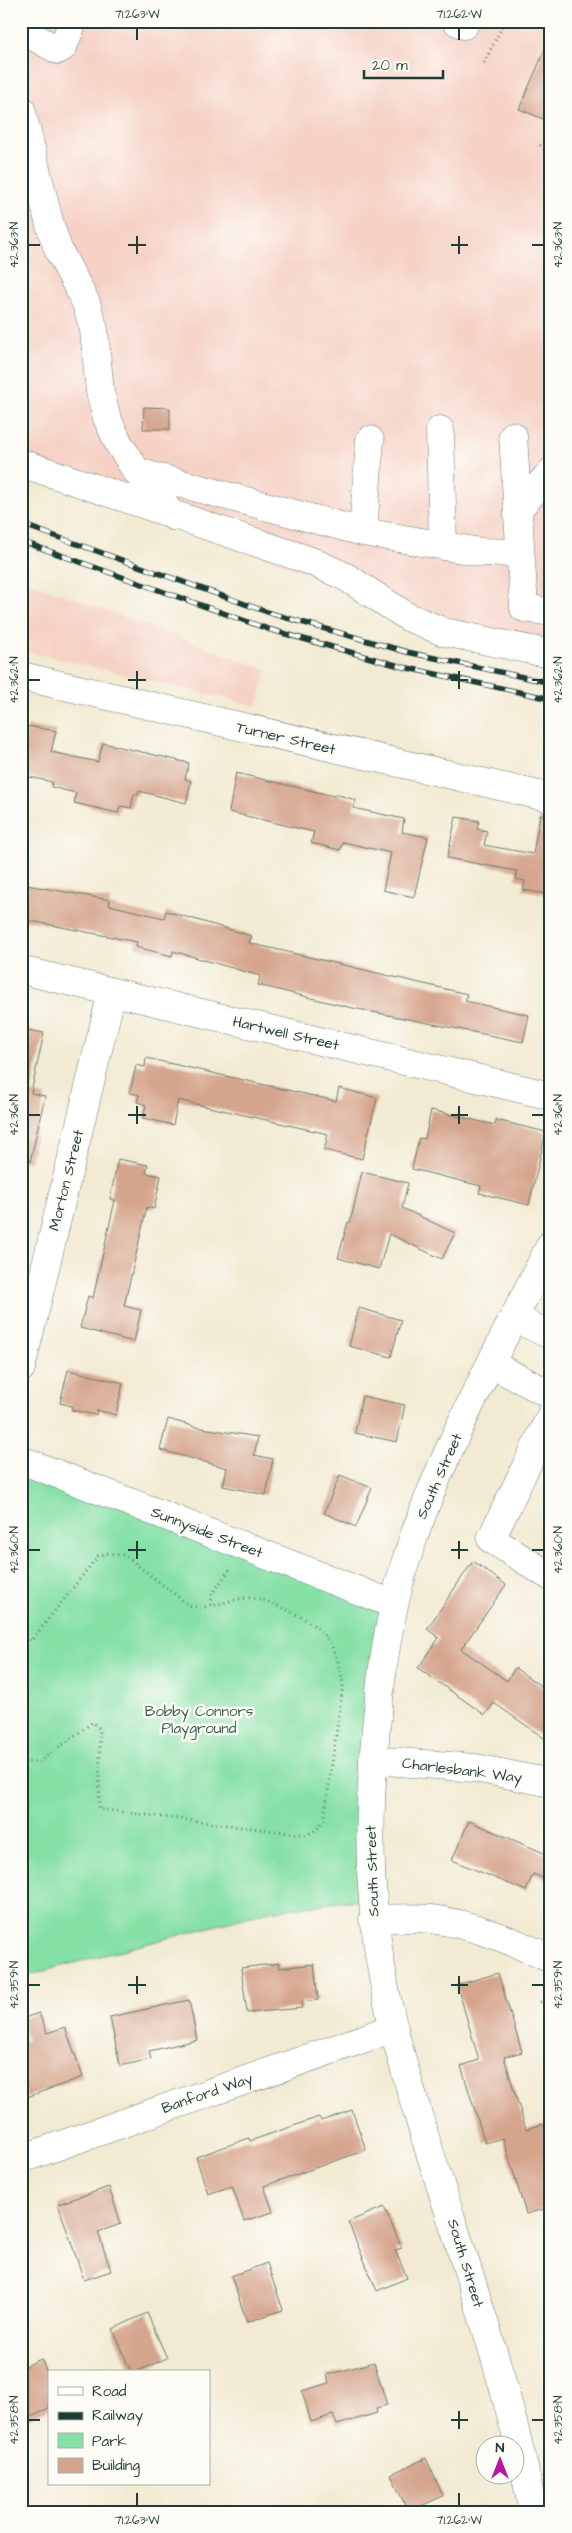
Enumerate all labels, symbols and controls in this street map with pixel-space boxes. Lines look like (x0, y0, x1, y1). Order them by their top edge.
text: 71.263°W (114, 6, 160, 23)
text: 71.262°W (436, 6, 483, 23)
scale bar (364, 48, 443, 80)
text: 20 m (372, 55, 408, 76)
text: 42.363°N (6, 221, 23, 268)
text: 42.363°N (550, 221, 567, 268)
text: 42.362°N (6, 656, 23, 704)
text: 42.362°N (550, 656, 567, 704)
street label: Turner Street (234, 717, 338, 760)
street label: Hartwell Street (231, 1011, 341, 1056)
text: 42.361°N (6, 1094, 23, 1136)
text: 42.361°N (550, 1094, 567, 1136)
street label: Morton Street (44, 1127, 89, 1233)
street label: South Street (411, 1430, 468, 1522)
street label: Sunnyside Street (147, 1501, 266, 1564)
text: 42.360°N (6, 1525, 23, 1574)
text: 42.360°N (550, 1525, 567, 1574)
park label: Bobby Connors Playground (145, 1701, 254, 1740)
street label: Charlesbank Way (401, 1753, 523, 1789)
street label: South Street (360, 1825, 385, 1917)
text: 42.359°N (6, 1960, 23, 2009)
text: 42.359°N (550, 1960, 567, 2009)
street label: Banford Way (159, 2068, 256, 2120)
street label: South Street (442, 2216, 489, 2310)
legend (48, 2370, 210, 2486)
text: Road (92, 2381, 127, 2402)
text: 42.358°N (6, 2395, 23, 2445)
text: 42.358°N (550, 2395, 567, 2445)
text: Railway (92, 2405, 143, 2427)
text: Park (92, 2431, 127, 2452)
north arrow (474, 2436, 524, 2486)
text: N (496, 2438, 505, 2458)
text: Building (92, 2455, 140, 2477)
text: 71.263°W (114, 2512, 160, 2529)
text: 71.262°W (436, 2512, 483, 2529)

